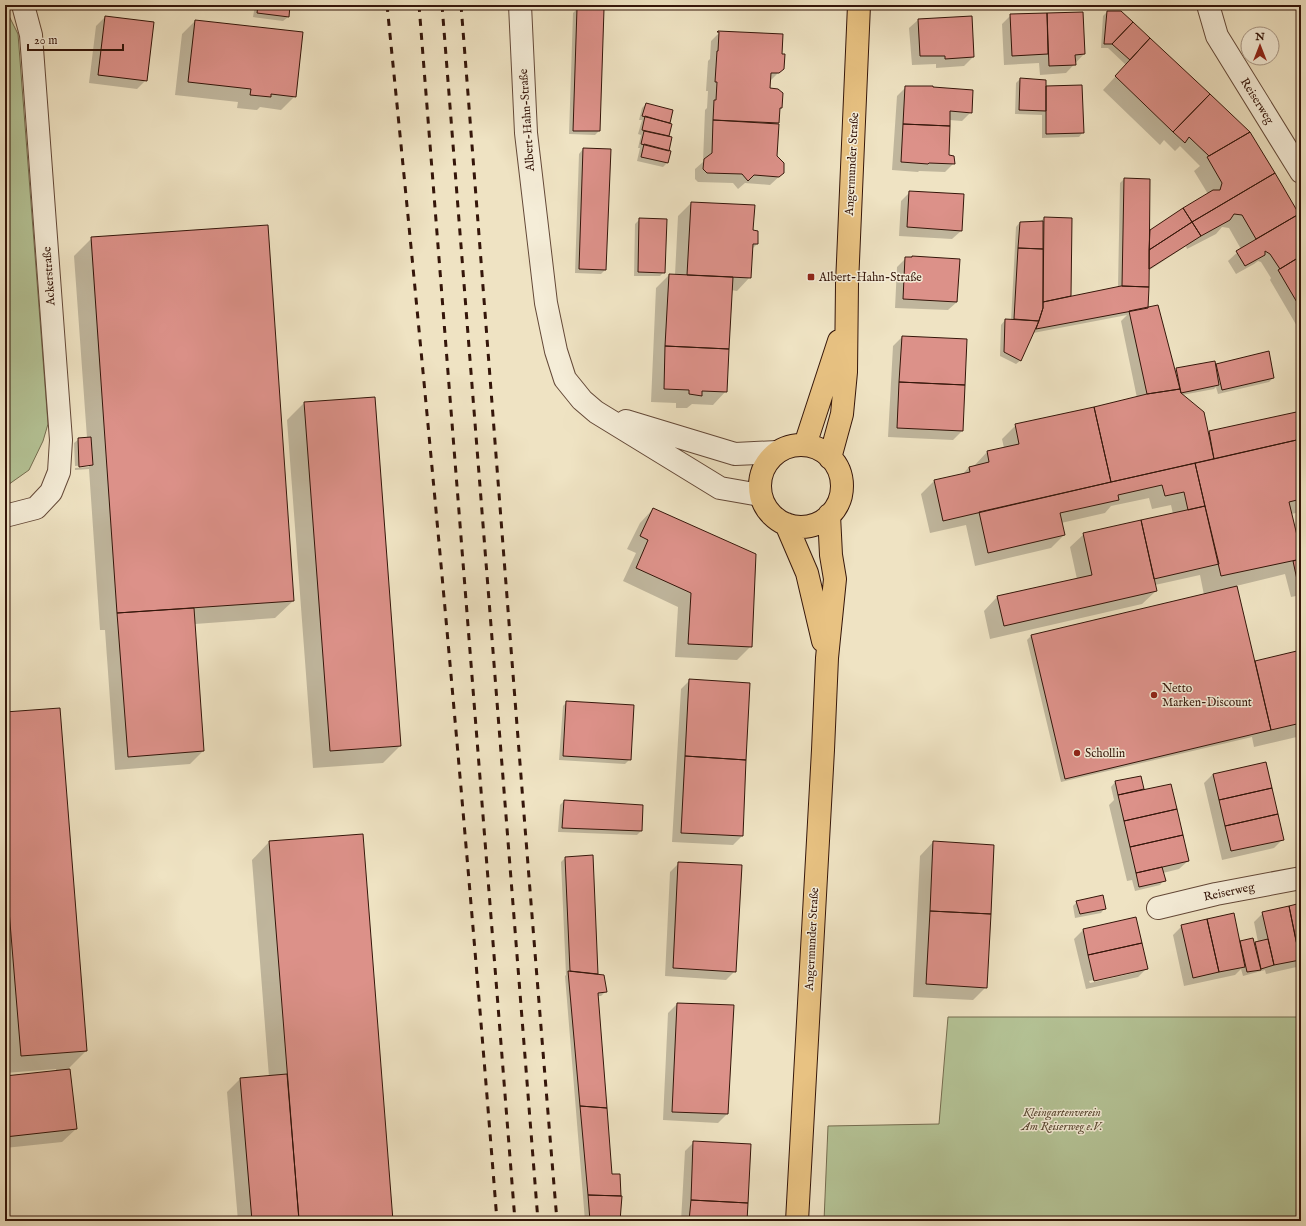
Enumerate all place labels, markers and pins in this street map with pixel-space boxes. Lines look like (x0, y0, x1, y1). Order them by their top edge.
place label: Albert-Hahn-Straße (818, 270, 922, 285)
marker: Albert-Hahn-Straße (806, 272, 816, 282)
place label: Netto Marken-Discount (1162, 681, 1252, 710)
marker: Netto Marken-Discount (1149, 690, 1159, 700)
place label: Schollin (1085, 746, 1126, 761)
marker: Schollin (1072, 748, 1082, 758)

